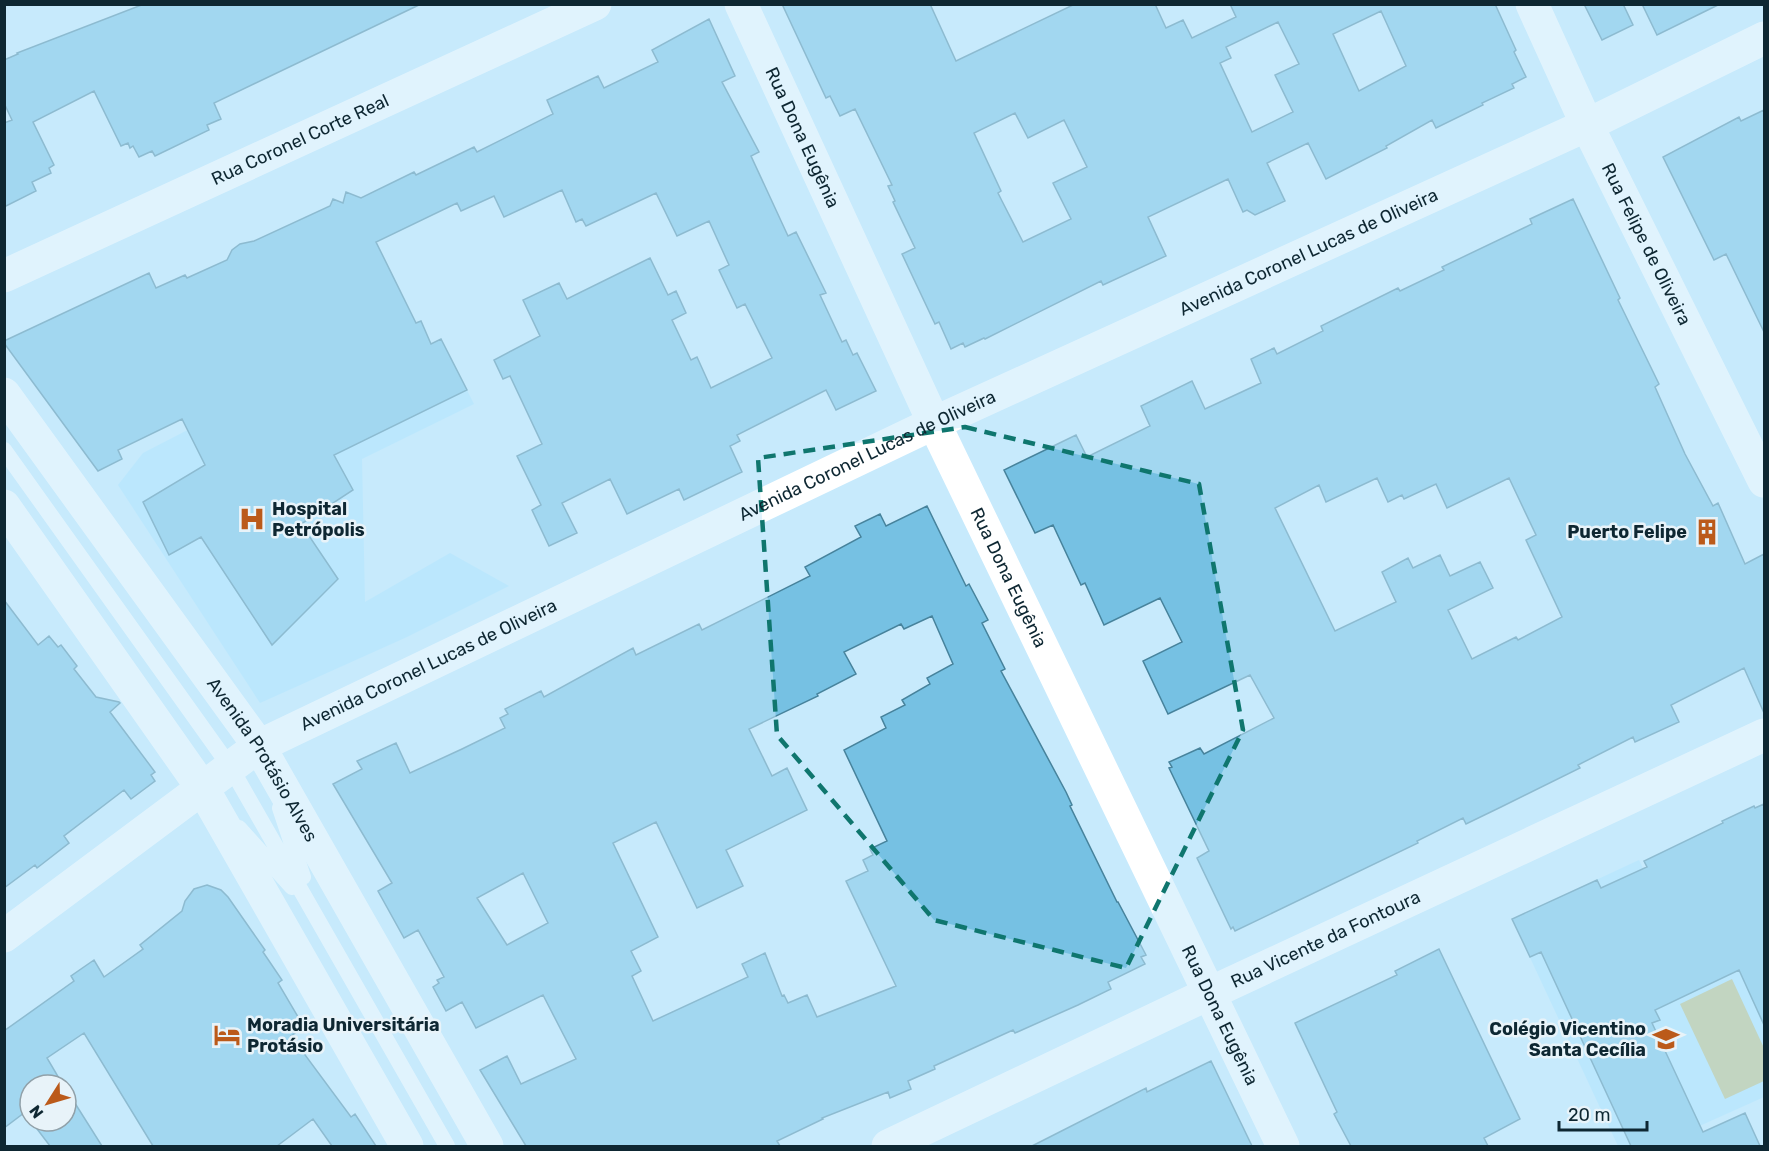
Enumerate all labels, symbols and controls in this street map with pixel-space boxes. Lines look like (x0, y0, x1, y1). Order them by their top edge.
street label: Rua Dona Eugênia (761, 64, 844, 211)
street label: Rua Coronel Corte Real (208, 89, 392, 190)
street label: Rua Felipe de Oliveira (1597, 159, 1696, 329)
street label: Avenida Coronel Lucas de Oliveira (1176, 184, 1441, 321)
street label: Avenida Coronel Lucas de Oliveira (735, 385, 999, 526)
place label: Hospital Petrópolis (272, 498, 365, 541)
hospital icon: Hospital Petrópolis (237, 504, 267, 534)
street label: Rua Dona Eugênia (966, 504, 1052, 651)
building icon: Puerto Felipe (1692, 517, 1722, 547)
place label: Puerto Felipe (1567, 521, 1687, 543)
street label: Avenida Coronel Lucas de Oliveira (297, 594, 560, 736)
street label: Avenida Protásio Alves (202, 673, 322, 846)
street label: Rua Vicente da Fontoura (1227, 886, 1424, 993)
street label: Rua Dona Eugênia (1177, 942, 1263, 1089)
place label: Moradia Universitária Protásio (247, 1014, 440, 1057)
place label: Colégio Vicentino Santa Cecília (1489, 1018, 1646, 1061)
hotel icon: Moradia Universitária Protásio (212, 1020, 242, 1050)
school or university icon: Colégio Vicentino Santa Cecília (1651, 1024, 1681, 1054)
north arrow (18, 1073, 78, 1133)
scale bar (1559, 1094, 1648, 1132)
text: N (25, 1101, 47, 1122)
text: 20 m (1568, 1104, 1610, 1126)

